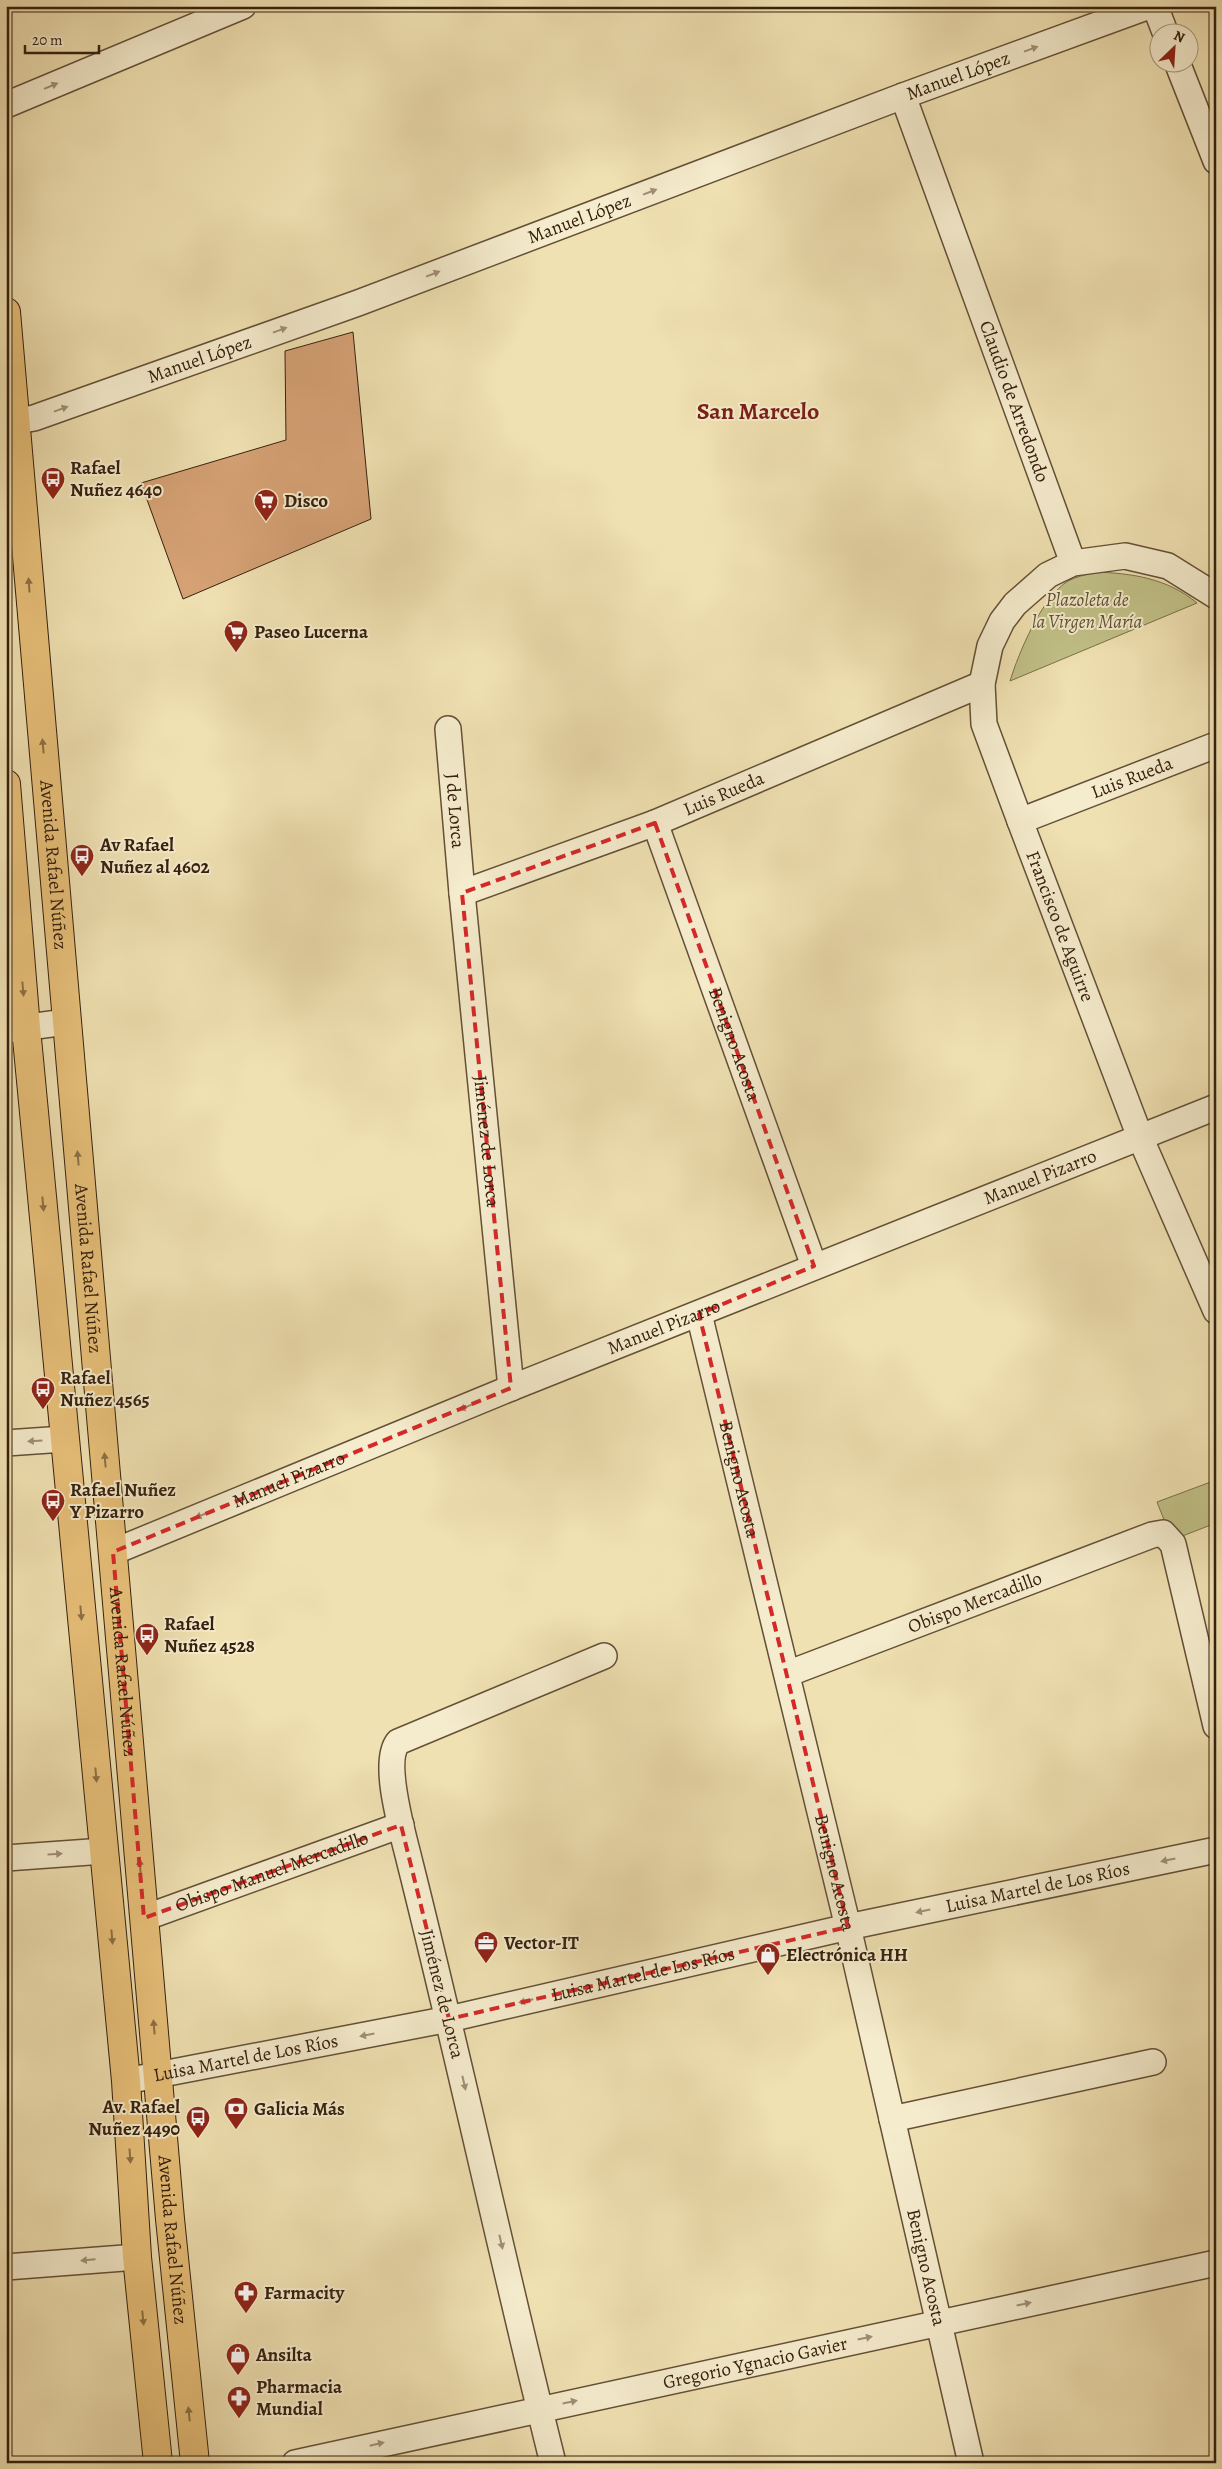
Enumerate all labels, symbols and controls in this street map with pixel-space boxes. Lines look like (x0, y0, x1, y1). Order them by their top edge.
scale bar (25, 22, 99, 54)
north arrow (1150, 22, 1200, 72)
text: N (1171, 26, 1188, 47)
text: 20 m (32, 30, 63, 50)
street label: Manuel López (903, 45, 1014, 107)
one-way arrow (1024, 45, 1038, 53)
one-way arrow (44, 82, 59, 90)
street label: Manuel López (524, 187, 635, 250)
one-way arrow (643, 188, 658, 196)
one-way arrow (426, 270, 440, 278)
street label: Claudio de Arredondo (973, 317, 1056, 486)
one-way arrow (273, 326, 288, 334)
street label: Manuel López (144, 329, 255, 390)
district label: San Marcelo (697, 395, 819, 427)
one-way arrow (54, 405, 69, 413)
place label: Rafael Nuñez 4640 (70, 455, 162, 503)
bus stop icon: Rafael Nuñez 4640 (40, 466, 66, 500)
supermarket icon: Disco (253, 488, 279, 522)
place label: Disco (284, 488, 328, 514)
one-way arrow (25, 576, 33, 592)
park label: Plazoleta de la Virgen María (1032, 587, 1143, 635)
supermarket icon: Paseo Lucerna (223, 619, 249, 653)
place label: Paseo Lucerna (254, 619, 369, 645)
one-way arrow (39, 738, 47, 754)
street label: Luis Rueda (1087, 750, 1177, 805)
street label: Luis Rueda (679, 765, 768, 822)
street label: J de Lorca (439, 772, 471, 850)
street label: Avenida Rafael Núñez (33, 778, 74, 951)
place label: Av Rafael Nuñez al 4602 (99, 832, 210, 880)
bus stop icon: Av Rafael Nuñez al 4602 (69, 843, 95, 877)
street label: Francisco de Aguirre (1020, 847, 1100, 1005)
one-way arrow (19, 982, 27, 998)
street label: Benigno Acosta (702, 984, 767, 1105)
street label: Jiménez de Lorca (467, 1074, 506, 1208)
street label: Manuel Pizarro (980, 1143, 1100, 1211)
one-way arrow (74, 1150, 82, 1166)
street label: Avenida Rafael Núñez (68, 1182, 108, 1354)
one-way arrow (39, 1196, 47, 1212)
street label: Manuel Pizarro (604, 1293, 724, 1361)
place label: Rafael Nuñez 4565 (60, 1365, 150, 1413)
bus stop icon: Rafael Nuñez 4565 (30, 1376, 56, 1410)
one-way arrow (459, 1403, 473, 1411)
street label: Benigno Acosta (712, 1418, 766, 1540)
one-way arrow (27, 1437, 43, 1445)
street label: Manuel Pizarro (228, 1445, 349, 1514)
one-way arrow (101, 1451, 109, 1467)
place label: Rafael Nuñez Y Pizarro (69, 1477, 176, 1525)
bus stop icon: Rafael Nuñez Y Pizarro (40, 1488, 66, 1522)
one-way arrow (195, 1512, 210, 1520)
street label: Obispo Mercadillo (904, 1565, 1046, 1640)
street label: Avenida Rafael Núñez (103, 1585, 143, 1758)
one-way arrow (77, 1606, 85, 1622)
place label: Rafael Nuñez 4528 (164, 1611, 255, 1659)
bus stop icon: Rafael Nuñez 4528 (134, 1622, 160, 1656)
one-way arrow (93, 1767, 101, 1783)
street label: Benigno Acosta (808, 1812, 862, 1934)
street label: Obispo Manuel Mercadillo (172, 1825, 372, 1919)
one-way arrow (47, 1850, 63, 1858)
street label: Luisa Martel de Los Ríos (943, 1855, 1132, 1919)
one-way arrow (1160, 1856, 1176, 1864)
one-way arrow (135, 1857, 143, 1873)
one-way arrow (915, 1908, 931, 1916)
street label: Jiménez de Lorca (413, 1927, 471, 2061)
one-way arrow (108, 1929, 116, 1945)
office icon: Vector-IT (473, 1930, 499, 1964)
place label: Vector-IT (503, 1930, 579, 1956)
street label: Luisa Martel de Los Ríos (549, 1941, 737, 2008)
shop icon: Electrónica HH (755, 1942, 781, 1976)
place label: Electrónica HH (786, 1942, 908, 1968)
one-way arrow (518, 1997, 533, 2005)
one-way arrow (150, 2019, 158, 2035)
street label: Luisa Martel de Los Ríos (151, 2028, 340, 2088)
one-way arrow (359, 2031, 375, 2039)
one-way arrow (460, 2076, 468, 2091)
place label: Av. Rafael Nuñez 4490 (88, 2094, 180, 2142)
bank icon: Galicia Más (223, 2096, 249, 2130)
place label: Galicia Más (254, 2096, 345, 2122)
bus stop icon: Av. Rafael Nuñez 4490 (185, 2105, 211, 2139)
one-way arrow (127, 2149, 135, 2165)
street label: Avenida Rafael Núñez (151, 2153, 194, 2326)
street label: Benigno Acosta (900, 2206, 952, 2329)
one-way arrow (497, 2234, 505, 2249)
one-way arrow (80, 2257, 96, 2265)
pharmacy icon: Farmacity (233, 2280, 259, 2314)
place label: Farmacity (264, 2280, 345, 2306)
one-way arrow (1017, 2300, 1032, 2308)
one-way arrow (139, 2311, 147, 2327)
street label: Gregorio Ygnacio Gavier (661, 2330, 850, 2396)
one-way arrow (858, 2334, 873, 2342)
shop icon: Ansilta (225, 2342, 251, 2376)
place label: Ansilta (255, 2342, 313, 2368)
place label: Pharmacia Mundial (256, 2374, 343, 2422)
pharmacy icon: Pharmacia Mundial (226, 2385, 252, 2419)
one-way arrow (562, 2397, 578, 2405)
one-way arrow (184, 2406, 192, 2422)
one-way arrow (369, 2440, 385, 2448)

